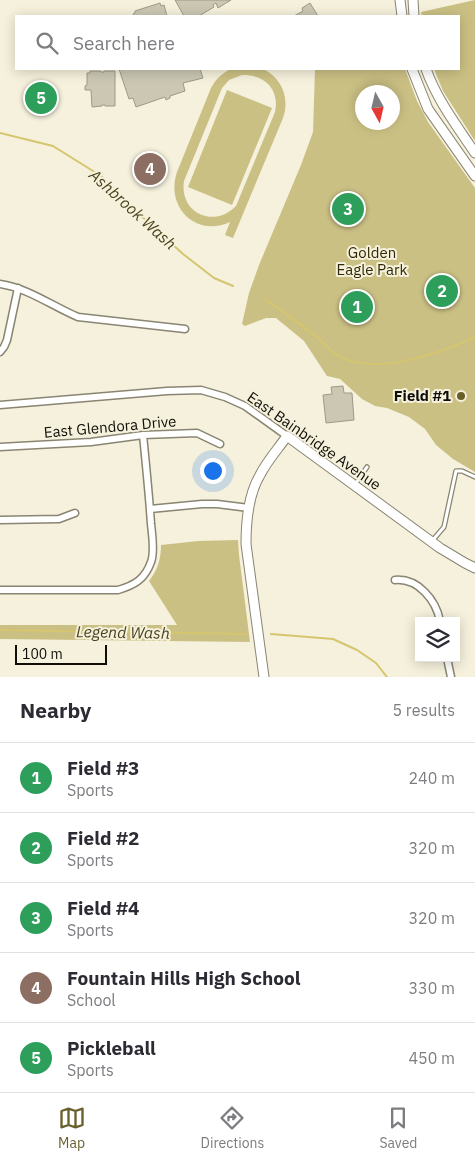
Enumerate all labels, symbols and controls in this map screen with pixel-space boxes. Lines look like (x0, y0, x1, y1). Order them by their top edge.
search box (15, 15, 460, 70)
icon: search (33, 29, 61, 57)
text: Search here (73, 31, 175, 55)
pin: 5 (25, 79, 57, 117)
north arrow (355, 85, 400, 130)
pin: 4 (134, 150, 166, 188)
water label: Ashbrook Wash (84, 164, 181, 253)
pin: 3 (332, 190, 364, 228)
park label: Golden Eagle Park (337, 243, 408, 279)
pin: 2 (426, 272, 458, 310)
pin: 1 (341, 288, 373, 326)
place label: Field #1 (394, 386, 451, 405)
street label: East Bainbridge Avenue (244, 387, 385, 494)
marker: Field #1 (455, 390, 467, 402)
street label: East Glendora Drive (43, 411, 177, 442)
your location (200, 458, 226, 484)
map controls (415, 617, 460, 662)
button: layers (415, 617, 460, 662)
water label: Legend Wash (76, 621, 170, 643)
scale bar (15, 642, 108, 665)
text: 100 m (22, 645, 63, 663)
text: Nearby (20, 696, 91, 724)
text: 5 results (392, 700, 455, 720)
text: Field #3 (67, 756, 139, 780)
text: 1 (31, 768, 41, 788)
text: 240 m (408, 768, 455, 788)
text: Sports (67, 780, 114, 800)
text: Field #2 (67, 826, 139, 850)
text: 2 (31, 838, 41, 858)
text: 320 m (408, 838, 455, 858)
text: Sports (67, 850, 114, 870)
text: Field #4 (67, 896, 139, 920)
text: 3 (31, 908, 41, 928)
text: 320 m (408, 908, 455, 928)
text: Sports (67, 920, 114, 940)
text: Fountain Hills High School (67, 966, 301, 990)
text: 4 (31, 978, 41, 998)
text: 330 m (408, 978, 455, 998)
text: School (67, 990, 116, 1010)
text: Pickleball (67, 1036, 156, 1060)
text: 5 (31, 1048, 41, 1068)
text: 450 m (408, 1048, 455, 1068)
text: Sports (67, 1060, 114, 1080)
tab: Map (58, 1104, 86, 1152)
tab: Directions (201, 1104, 264, 1152)
tab: Saved (379, 1104, 417, 1152)

